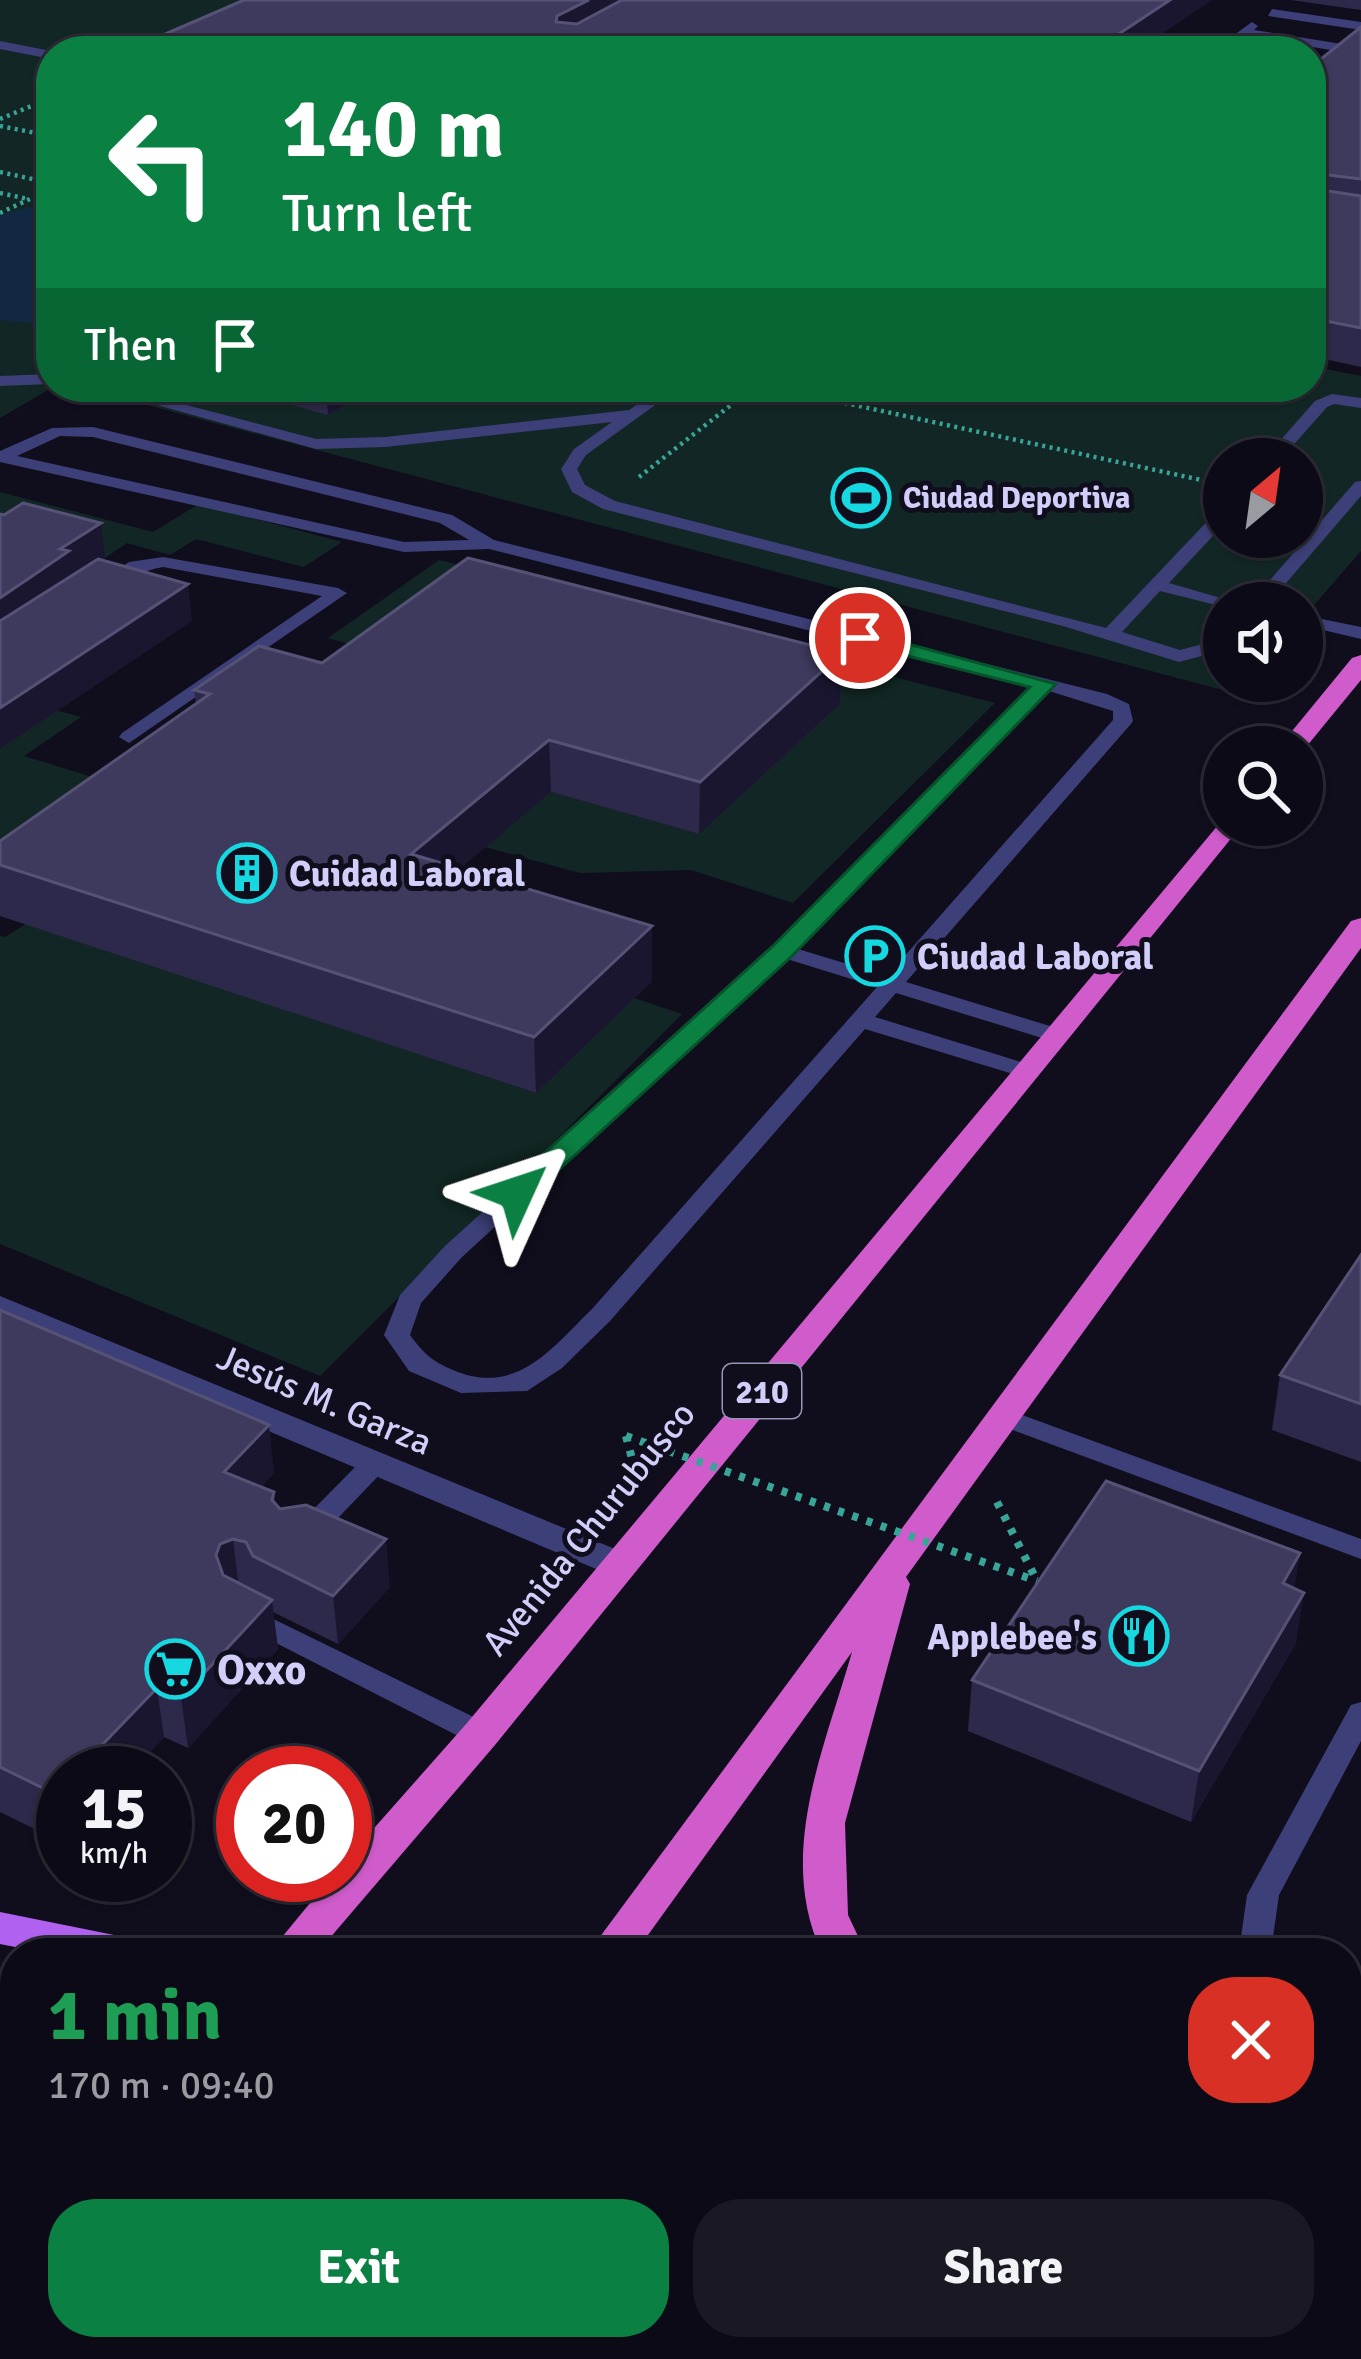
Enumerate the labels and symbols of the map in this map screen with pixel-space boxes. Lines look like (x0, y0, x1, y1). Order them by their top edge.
north arrow (1203, 438, 1323, 558)
sports icon: Ciudad Deportiva (830, 467, 892, 529)
place label: Ciudad Deportiva (903, 480, 1130, 517)
pin (809, 587, 911, 689)
building icon: Cuidad Laboral (216, 842, 278, 904)
place label: Cuidad Laboral (289, 852, 525, 897)
parking icon: Ciudad Laboral (844, 925, 906, 987)
place label: Ciudad Laboral (917, 935, 1153, 980)
position arrow (454, 1130, 580, 1256)
street label: Jesús M. Garza (210, 1335, 439, 1466)
road number: 210 (723, 1364, 801, 1418)
street label: Avenida Churubusco (473, 1393, 705, 1665)
restaurant icon: Applebee's (1108, 1605, 1170, 1667)
place label: Applebee's (927, 1615, 1097, 1660)
supermarket icon: Oxxo (144, 1638, 206, 1700)
place label: Oxxo (217, 1645, 306, 1696)
speed limit sign: 20 (216, 1746, 372, 1902)

